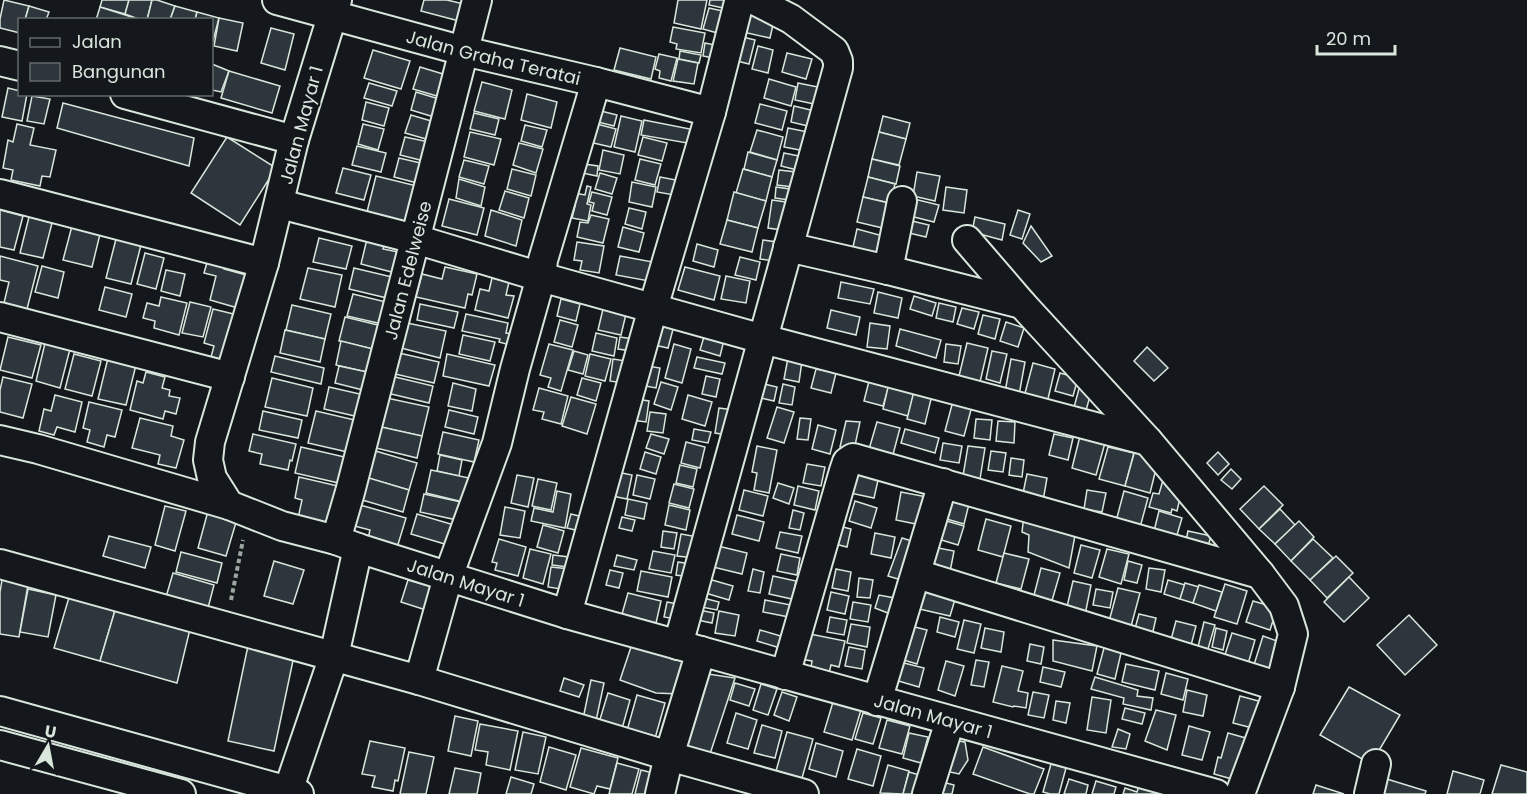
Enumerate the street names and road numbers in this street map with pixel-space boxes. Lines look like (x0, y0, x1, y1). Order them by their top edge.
street label: Jalan Graha Teratai (403, 23, 583, 91)
street label: Jalan Mayar 1 (273, 63, 329, 187)
street label: Jalan Edelweise (377, 198, 437, 342)
street label: Jalan Mayar 1 (404, 552, 528, 612)
street label: Jalan Mayar 1 (871, 687, 995, 744)

